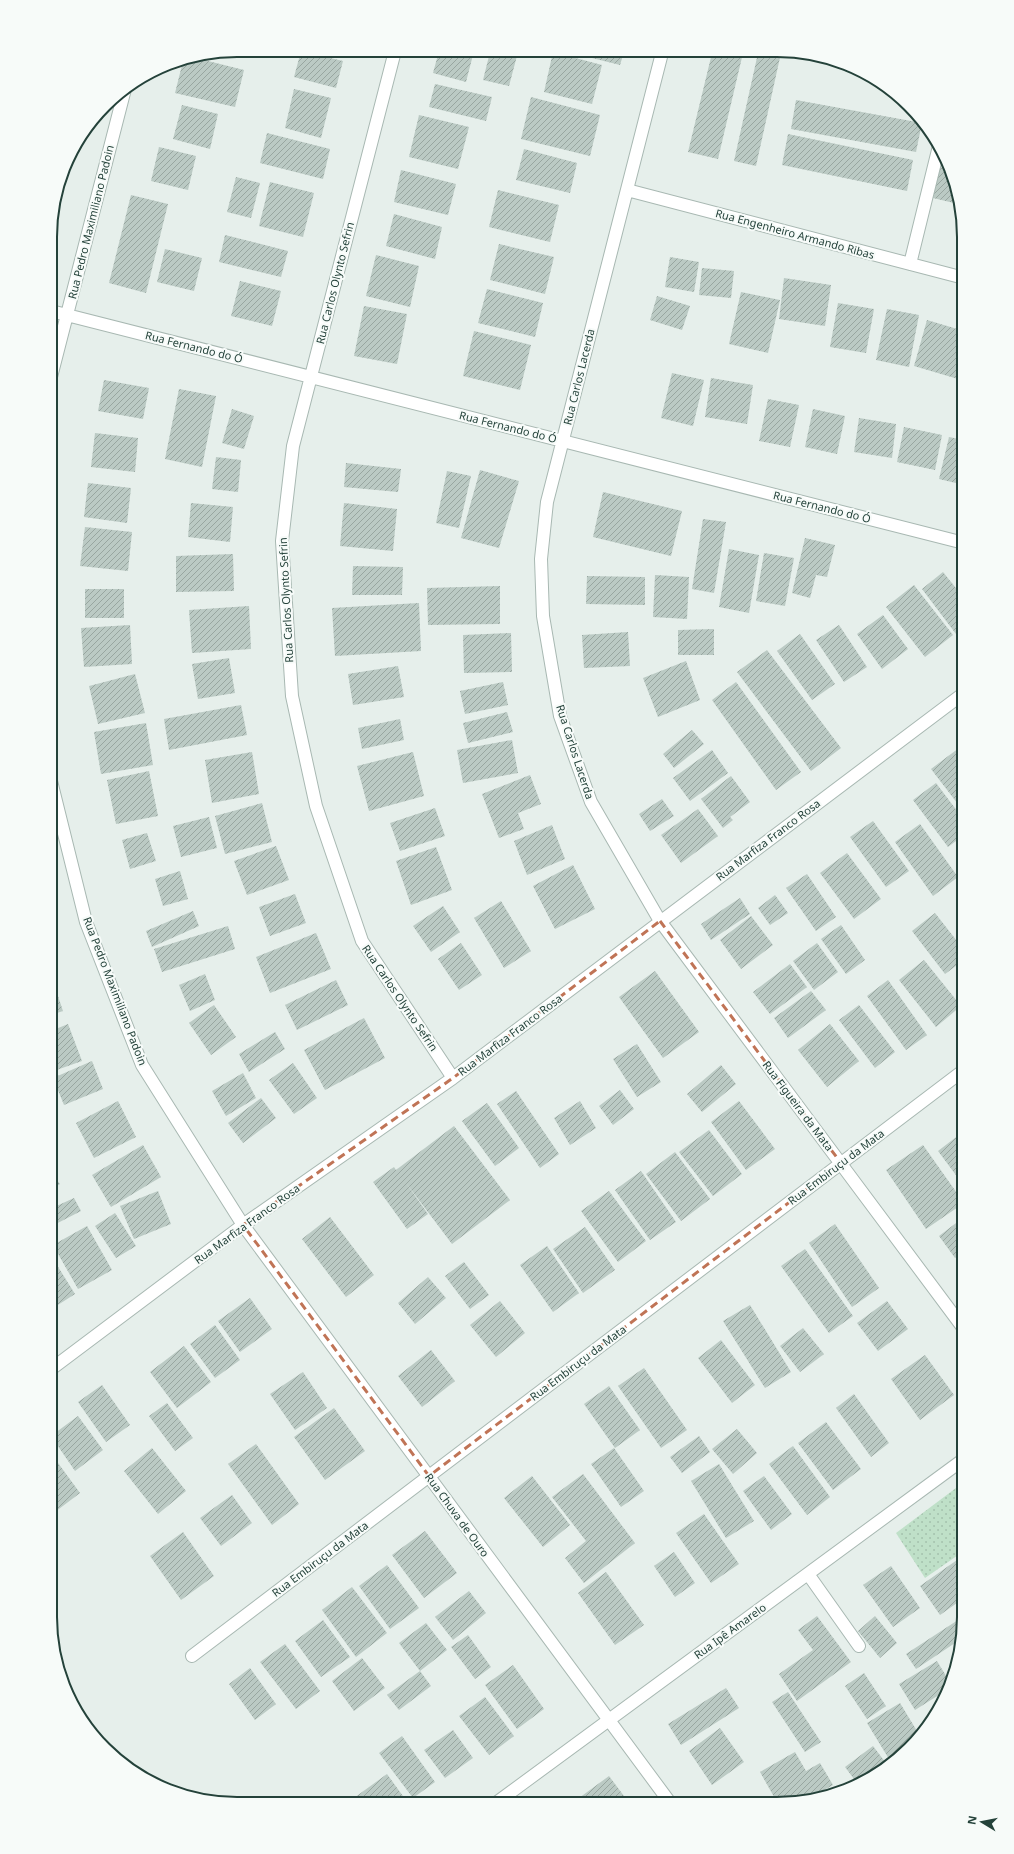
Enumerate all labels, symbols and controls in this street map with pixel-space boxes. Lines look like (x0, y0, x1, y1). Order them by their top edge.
street label: Rua Pedro Maximiliano Padoin (64, 143, 117, 300)
street label: Rua Engenheiro Armando Ribas (714, 205, 876, 262)
street label: Rua Carlos Olynto Sefrin (312, 220, 357, 346)
street label: Rua Fernando do Ó (144, 327, 244, 366)
street label: Rua Carlos Lacerda (559, 327, 598, 427)
street label: Rua Fernando do Ó (458, 407, 558, 446)
street label: Rua Fernando do Ó (772, 487, 872, 526)
street label: Rua Carlos Olynto Sefrin (275, 537, 296, 663)
street label: Rua Carlos Lacerda (553, 703, 598, 801)
street label: Rua Marfiza Franco Rosa (713, 795, 823, 884)
street label: Rua Pedro Maximiliano Padoin (80, 914, 151, 1067)
street label: Rua Carlos Olynto Sefrin (359, 942, 442, 1054)
street label: Rua Marfiza Franco Rosa (455, 990, 565, 1079)
street label: Rua Figueira da Mata (760, 1058, 837, 1154)
street label: Rua Embiruçu da Mata (784, 1125, 887, 1208)
street label: Rua Marfiza Franco Rosa (191, 1180, 302, 1267)
street label: Rua Embiruçu da Mata (526, 1321, 629, 1404)
street label: Rua Chuva de Ouro (422, 1470, 493, 1560)
street label: Rua Embiruçu da Mata (268, 1517, 371, 1600)
street label: Rua Ipê Amarelo (691, 1599, 769, 1662)
north arrow (962, 1802, 1002, 1842)
text: N (963, 1814, 980, 1826)

